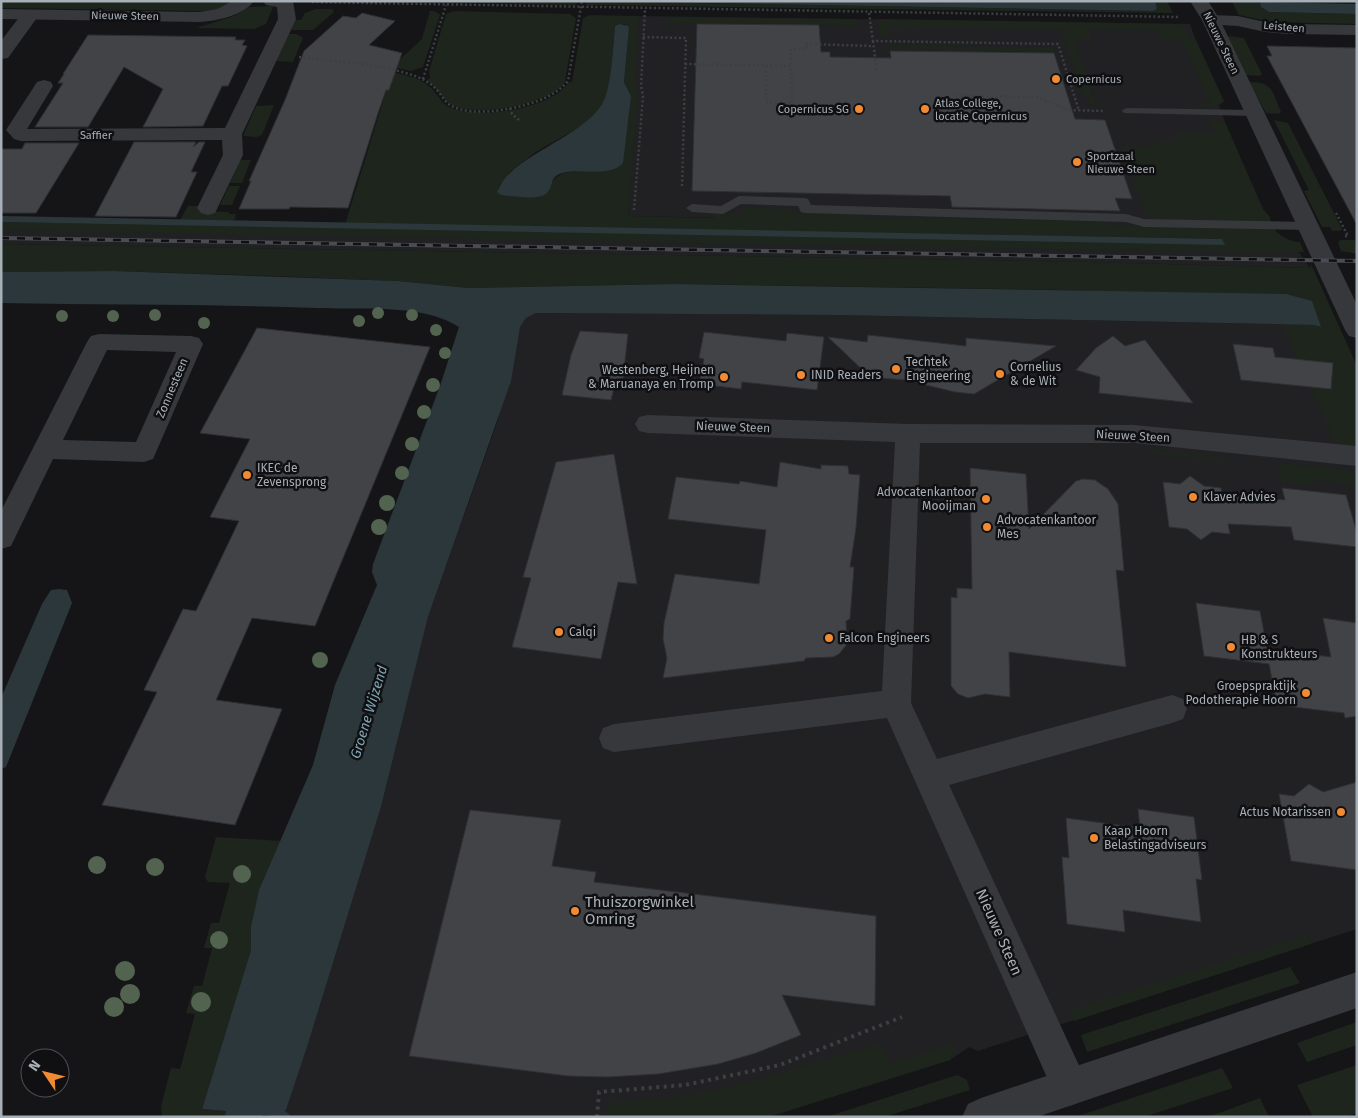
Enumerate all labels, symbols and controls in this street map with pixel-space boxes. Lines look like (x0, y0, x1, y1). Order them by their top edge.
street label: Nieuwe Steen (91, 9, 159, 23)
street label: Nieuwe Steen (1200, 10, 1242, 76)
street label: Leisteen (1263, 19, 1305, 35)
marker: Copernicus (1050, 73, 1062, 85)
place label: Copernicus (1066, 73, 1121, 86)
place label: Atlas College, locatie Copernicus (935, 97, 1027, 123)
place label: Copernicus SG (778, 103, 849, 116)
marker: Copernicus SG (853, 103, 865, 115)
marker: Atlas College, locatie Copernicus (919, 103, 931, 115)
street label: Saffier (80, 129, 113, 142)
place label: Sportzaal Nieuwe Steen (1087, 150, 1155, 176)
marker: Sportzaal Nieuwe Steen (1071, 156, 1083, 168)
place label: Techtek Engineering (906, 355, 971, 383)
street label: Zonnesteen (153, 356, 191, 420)
place label: Cornelius & de Wit (1010, 360, 1062, 388)
place label: Westenberg, Heijnen & Maruanaya en Tromp (588, 363, 714, 391)
marker: Techtek Engineering (890, 363, 902, 375)
place label: INID Readers (811, 368, 881, 382)
marker: Cornelius & de Wit (994, 368, 1006, 380)
marker: INID Readers (795, 369, 807, 381)
marker: Westenberg, Heijnen & Maruanaya en Tromp (718, 371, 730, 383)
street label: Nieuwe Steen (696, 419, 770, 435)
street label: Nieuwe Steen (1096, 427, 1170, 445)
place label: IKEC de Zevensprong (257, 461, 327, 489)
marker: IKEC de Zevensprong (241, 469, 253, 481)
place label: Advocatenkantoor Mooijman (877, 485, 976, 513)
place label: Klaver Advies (1203, 490, 1276, 504)
marker: Klaver Advies (1187, 491, 1199, 503)
marker: Advocatenkantoor Mooijman (980, 493, 992, 505)
place label: Advocatenkantoor Mes (997, 513, 1096, 541)
marker: Advocatenkantoor Mes (981, 521, 993, 533)
place label: Calqi (569, 625, 596, 639)
marker: Calqi (553, 626, 565, 638)
place label: Falcon Engineers (839, 631, 930, 645)
marker: Falcon Engineers (823, 632, 835, 644)
place label: HB & S Konstrukteurs (1241, 633, 1318, 661)
marker: HB & S Konstrukteurs (1225, 641, 1237, 653)
water label: Groene Wijzend (347, 663, 391, 761)
place label: Groepspraktijk Podotherapie Hoorn (1185, 679, 1297, 707)
marker: Groepspraktijk Podotherapie Hoorn (1300, 687, 1312, 699)
place label: Actus Notarissen (1240, 805, 1331, 819)
marker: Actus Notarissen (1335, 806, 1347, 818)
place label: Kaap Hoorn Belastingadviseurs (1104, 824, 1207, 852)
marker: Kaap Hoorn Belastingadviseurs (1088, 832, 1100, 844)
street label: Nieuwe Steen (972, 886, 1026, 978)
place label: Thuiszorgwinkel Omring (585, 893, 695, 928)
marker: Thuiszorgwinkel Omring (569, 905, 581, 917)
north arrow (20, 1048, 70, 1098)
text: N (25, 1057, 44, 1075)

